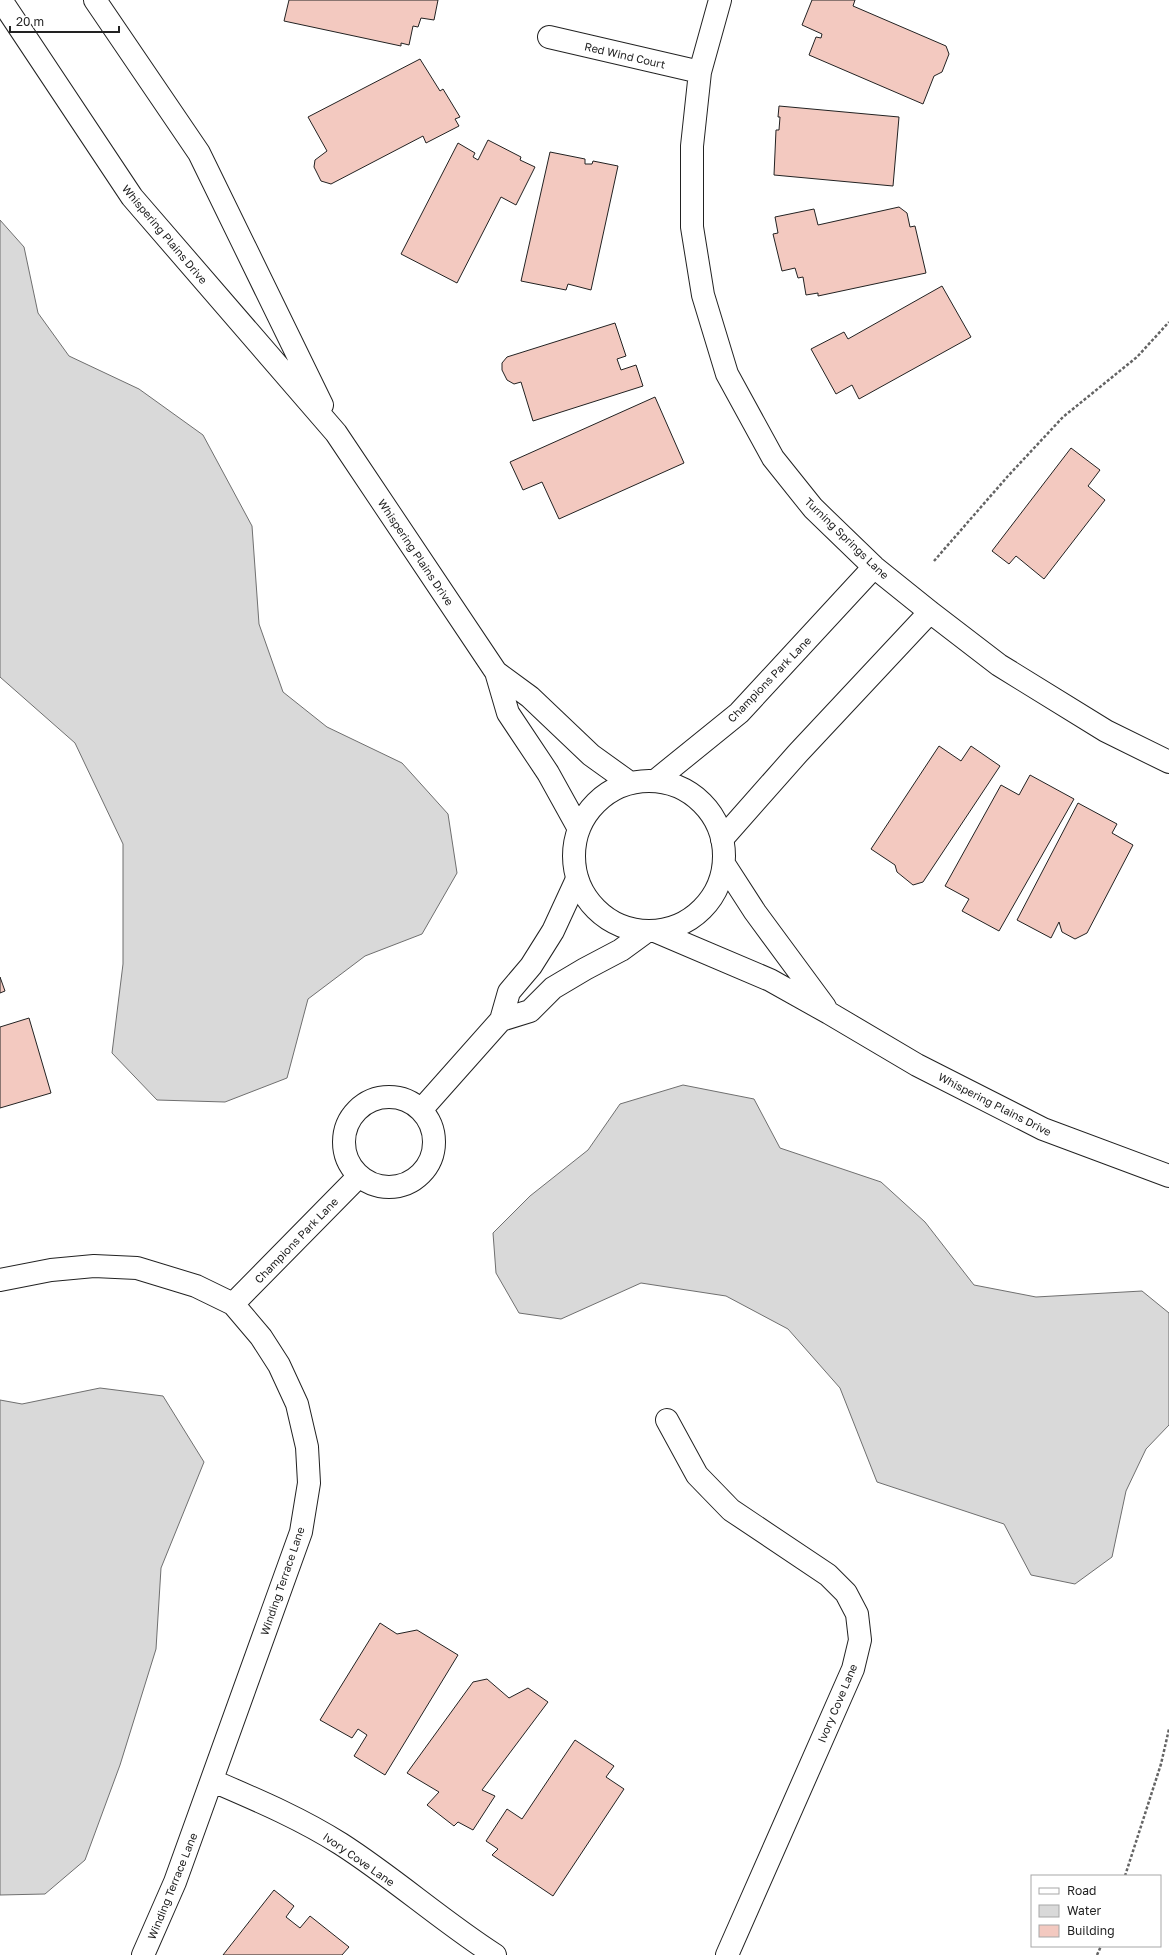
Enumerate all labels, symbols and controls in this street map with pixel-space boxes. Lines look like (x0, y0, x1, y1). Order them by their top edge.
scale bar (10, 8, 119, 34)
text: 20 m (16, 14, 44, 29)
street label: Red Wind Court (583, 39, 667, 71)
street label: Whispering Plains Drive (120, 182, 210, 286)
street label: Turning Springs Lane (802, 495, 892, 581)
street label: Whispering Plains Drive (376, 496, 456, 608)
street label: Champions Park Lane (725, 633, 813, 725)
street label: Whispering Plains Drive (936, 1070, 1054, 1138)
street label: Champions Park Lane (252, 1194, 340, 1286)
street label: Winding Terrace Lane (257, 1525, 307, 1637)
street label: Ivory Cove Lane (815, 1662, 859, 1744)
street label: Ivory Cove Lane (321, 1830, 397, 1888)
street label: Winding Terrace Lane (145, 1831, 199, 1941)
legend (1031, 1875, 1161, 1947)
text: Road (1067, 1883, 1096, 1898)
text: Water (1067, 1903, 1101, 1918)
text: Building (1067, 1923, 1115, 1938)

